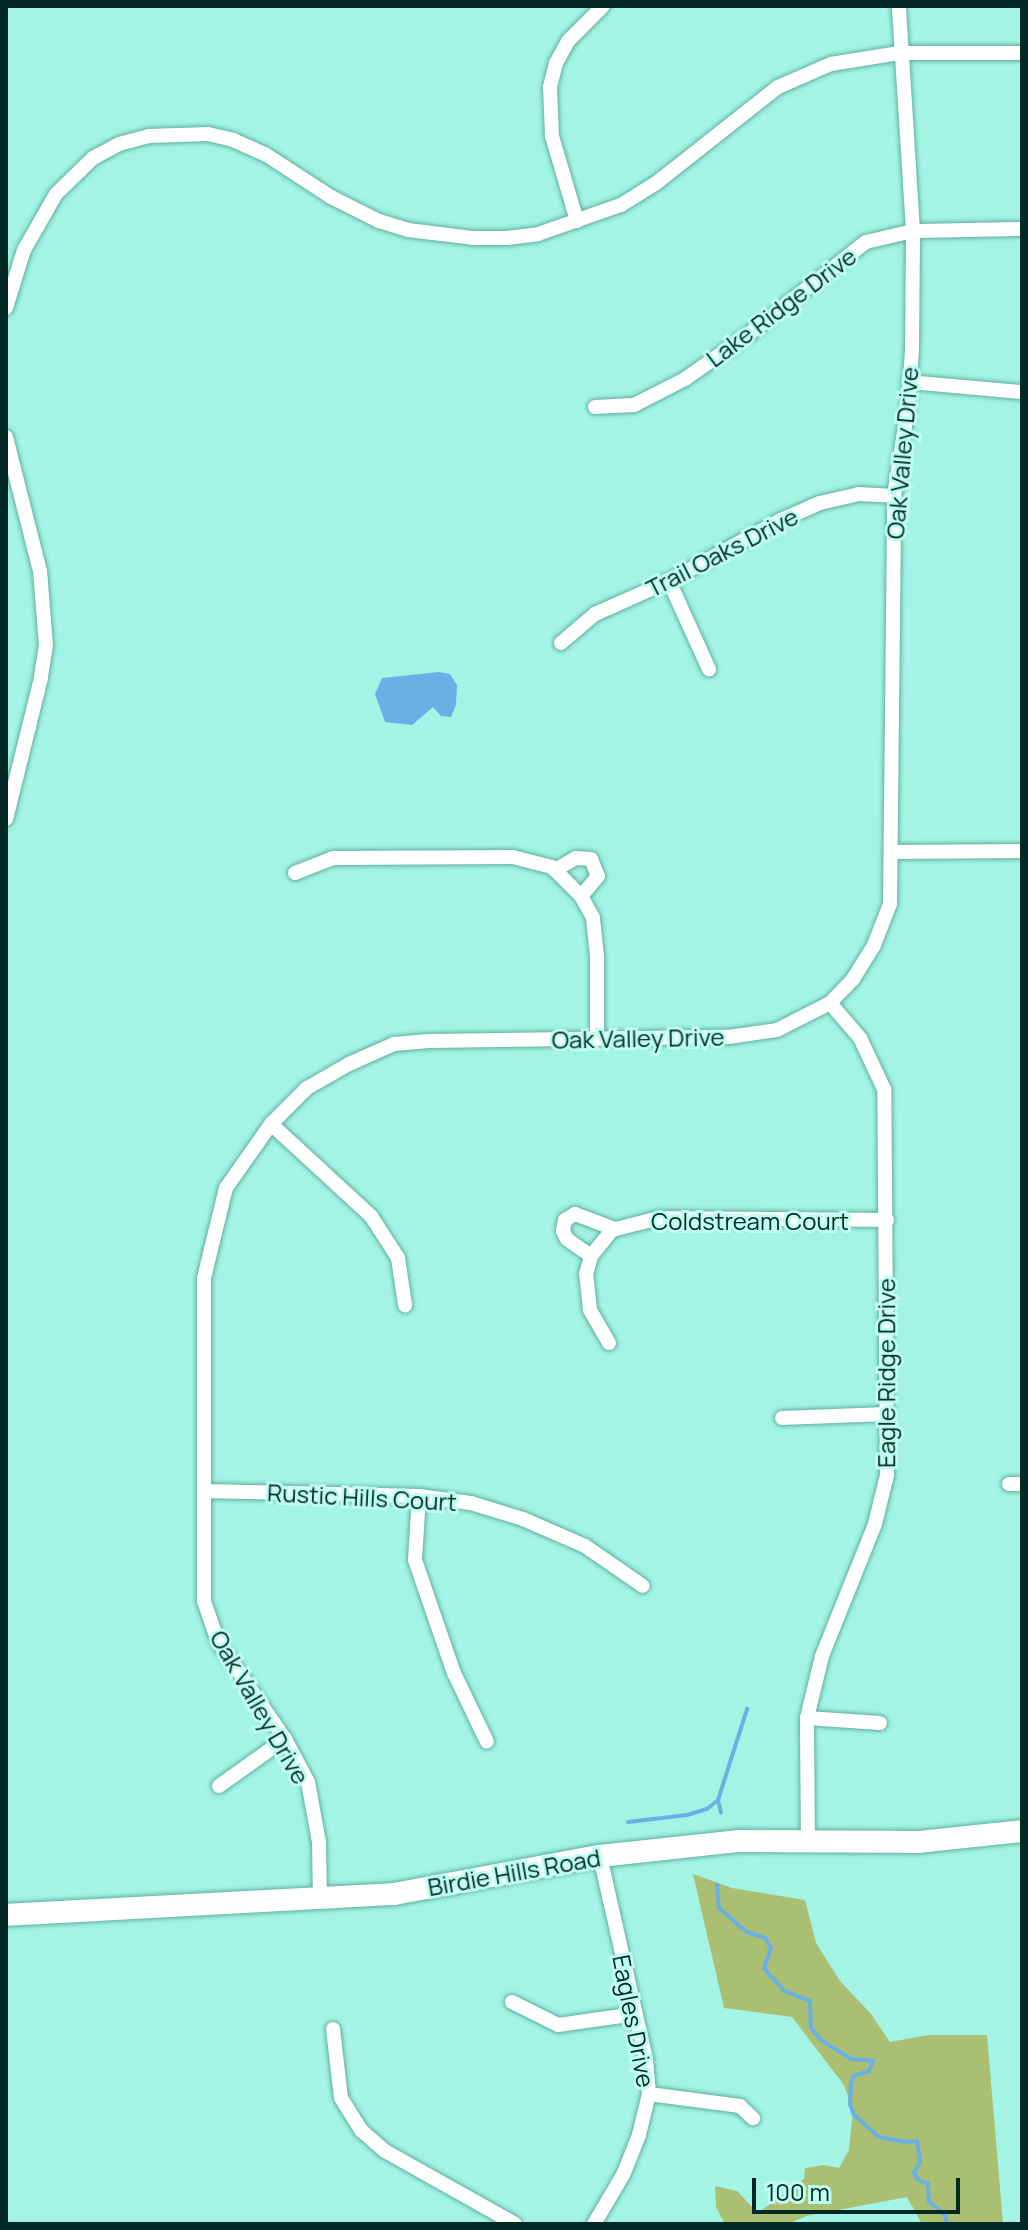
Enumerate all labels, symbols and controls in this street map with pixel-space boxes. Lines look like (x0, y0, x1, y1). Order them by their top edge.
street label: Lake Ridge Drive (700, 241, 862, 373)
street label: Oak Valley Drive (880, 366, 924, 540)
street label: Trail Oaks Drive (641, 501, 803, 603)
street label: Oak Valley Drive (551, 1022, 725, 1054)
street label: Coldstream Court (651, 1207, 849, 1235)
street label: Eagle Ridge Drive (872, 1278, 900, 1468)
street label: Rustic Hills Court (266, 1478, 458, 1516)
street label: Oak Valley Drive (204, 1625, 316, 1789)
street label: Birdie Hills Road (425, 1843, 603, 1901)
street label: Eagles Drive (607, 1952, 661, 2090)
scale bar (756, 2162, 964, 2212)
text: 100 m (766, 2175, 830, 2208)

